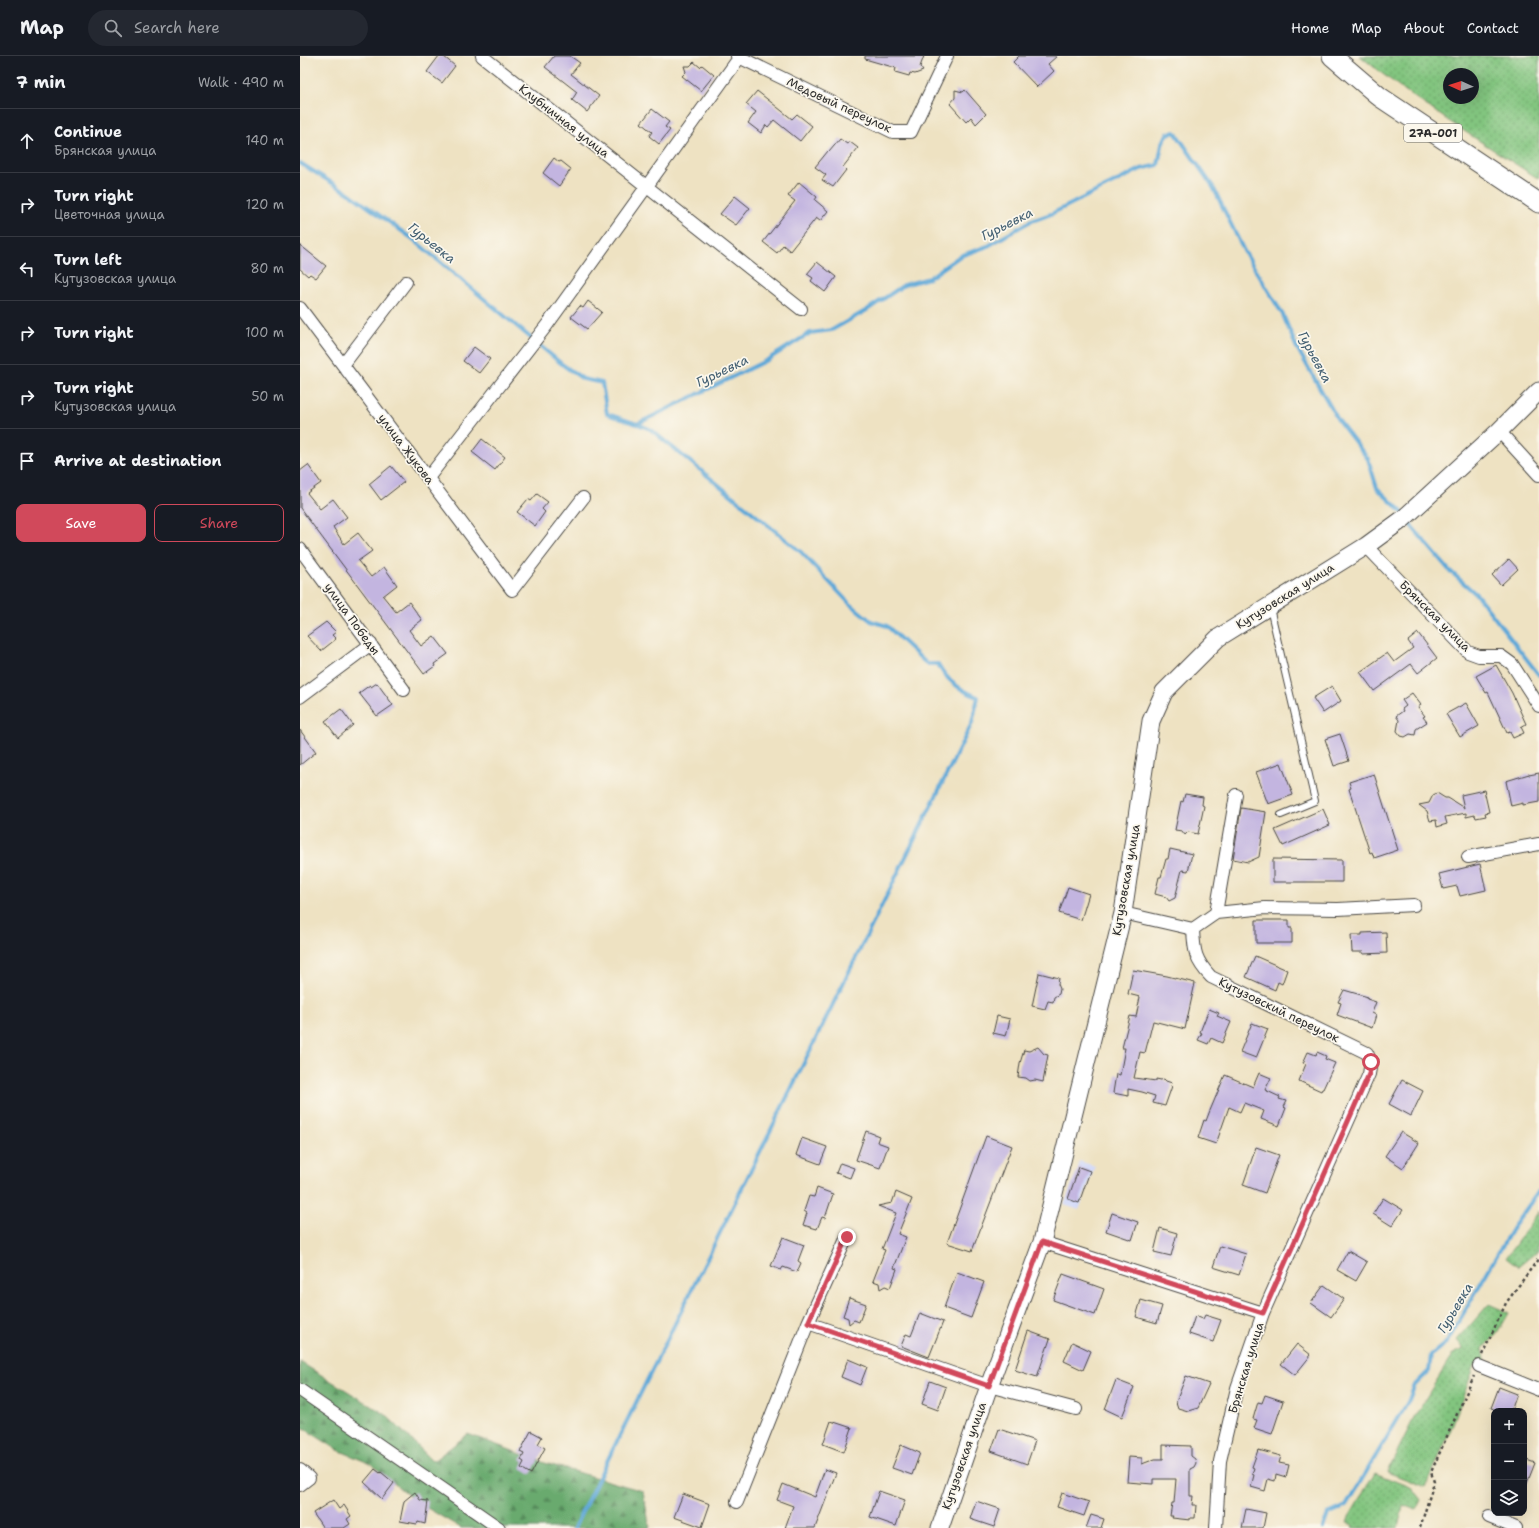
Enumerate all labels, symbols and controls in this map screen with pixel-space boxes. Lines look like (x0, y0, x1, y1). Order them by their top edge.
search box (88, 10, 368, 46)
text: Map (20, 15, 64, 40)
icon: search (102, 17, 124, 39)
text: Search here (134, 18, 220, 38)
text: Home (1291, 19, 1330, 37)
text: Map (1352, 19, 1382, 37)
text: About (1404, 19, 1445, 37)
text: Contact (1467, 19, 1519, 37)
north arrow (1443, 68, 1479, 104)
text: 7 min (16, 71, 66, 93)
text: Walk · 490 m (198, 74, 284, 91)
street label: Медовый переулок (784, 74, 895, 137)
street label: Клубничная улица (516, 81, 613, 162)
text: Continue (54, 122, 122, 142)
road number: 27А-001 (1404, 124, 1462, 142)
icon: ahead (16, 130, 38, 152)
text: 140 m (245, 132, 284, 149)
text: Брянская улица (54, 142, 156, 159)
text: Turn right (54, 186, 134, 206)
icon: right (16, 194, 38, 216)
text: 120 m (246, 196, 284, 213)
water label: Гурьевка (978, 204, 1036, 244)
text: Цветочная улица (54, 206, 165, 223)
water label: Гурьевка (405, 219, 459, 267)
text: Turn left (54, 250, 122, 270)
icon: left (16, 258, 38, 280)
text: 80 m (250, 260, 284, 277)
text: Кутузовская улица (54, 270, 176, 287)
icon: right (16, 322, 38, 344)
text: Turn right (54, 323, 134, 343)
text: 100 m (245, 324, 284, 341)
water label: Гурьевка (1294, 328, 1336, 386)
water label: Гурьевка (693, 351, 751, 391)
text: Turn right (54, 378, 134, 398)
icon: right (16, 386, 38, 408)
text: 50 m (251, 388, 284, 405)
text: Кутузовская улица (54, 398, 176, 415)
street label: улица Жукова (374, 410, 438, 488)
icon: arrive (16, 450, 38, 472)
text: Arrive at destination (54, 451, 222, 471)
button: Save (16, 504, 146, 542)
button: Share (154, 504, 284, 542)
street label: Кутузовская улица (1233, 559, 1338, 633)
street label: Брянская улица (1396, 577, 1474, 655)
street label: улица Победы (320, 580, 384, 658)
street label: Кутузовская улица (1108, 823, 1144, 937)
street label: Кутузовский переулок (1216, 974, 1342, 1046)
route start (1362, 1053, 1380, 1071)
route end (838, 1228, 856, 1246)
water label: Гурьевка (1433, 1280, 1477, 1336)
street label: Брянская улица (1225, 1320, 1268, 1416)
street label: Кутузовская улица (938, 1400, 990, 1512)
map controls (1491, 1408, 1527, 1516)
button: + (1491, 1408, 1527, 1444)
button: − (1491, 1444, 1527, 1480)
button: layers (1491, 1480, 1527, 1516)

